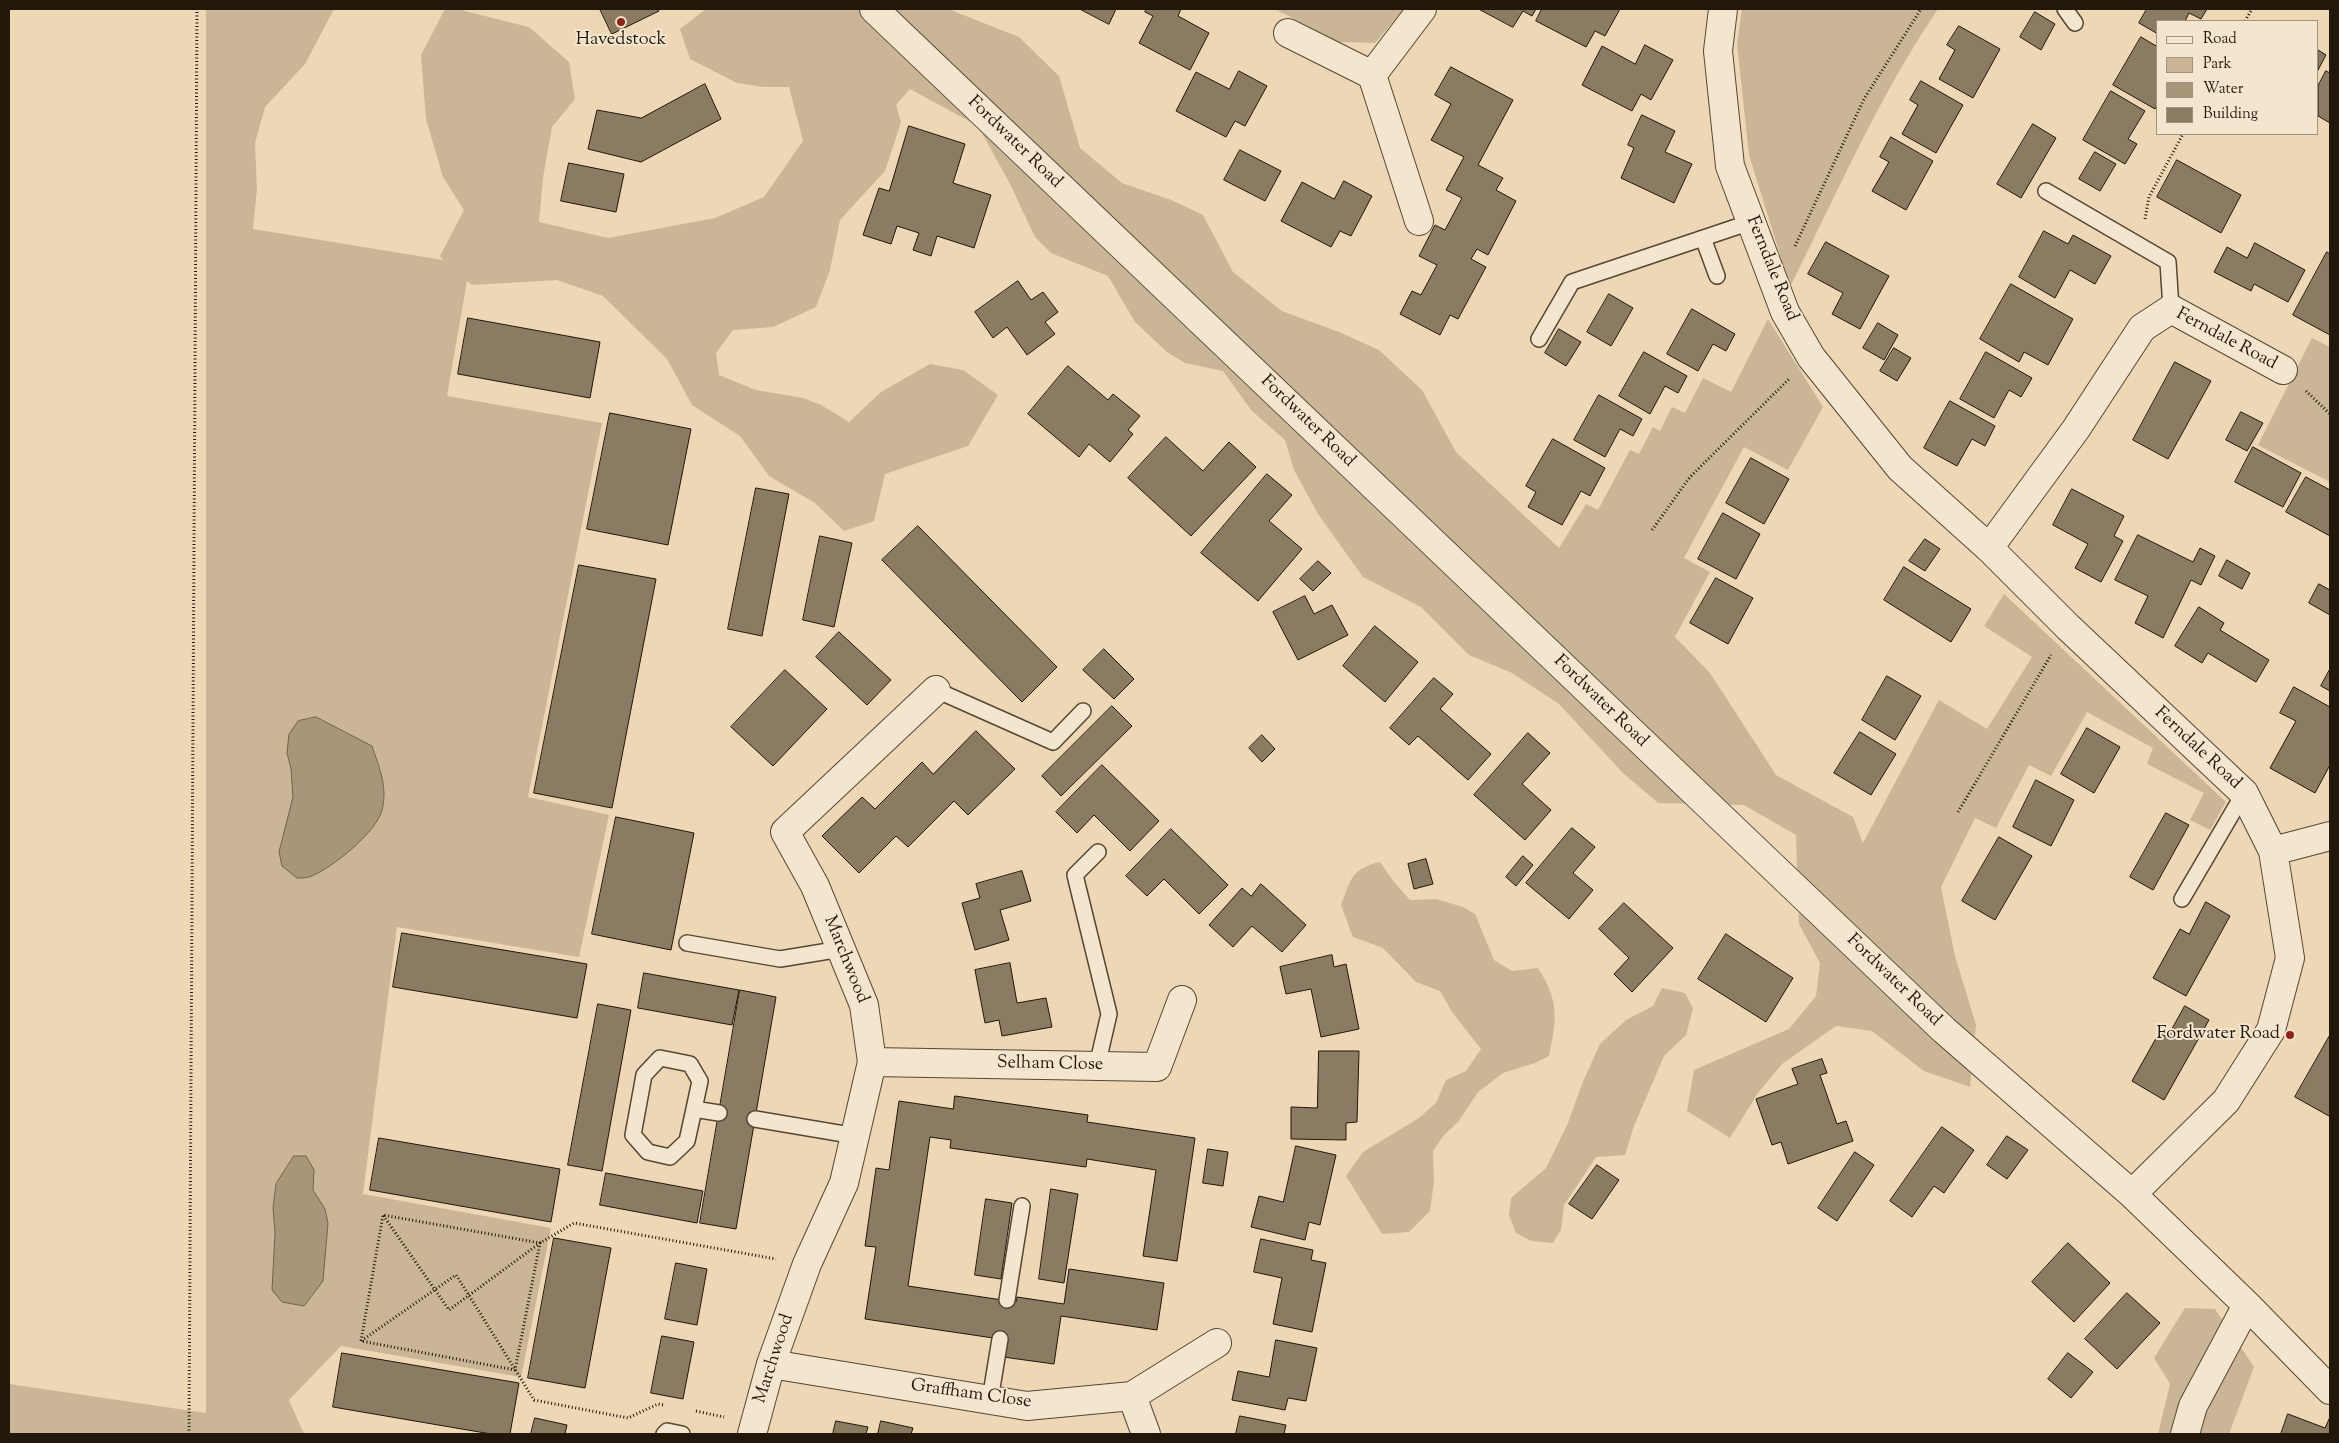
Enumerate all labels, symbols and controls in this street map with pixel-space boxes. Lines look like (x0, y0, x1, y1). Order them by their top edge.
marker: Havedstock (615, 16, 627, 28)
legend (2156, 20, 2319, 135)
text: Road (2203, 29, 2237, 50)
place label: Havedstock (576, 30, 666, 52)
text: Park (2203, 54, 2232, 75)
text: Water (2203, 79, 2243, 100)
street label: Fordwater Road (962, 92, 1066, 194)
text: Building (2203, 104, 2258, 125)
street label: Ferndale Road (1740, 213, 1802, 325)
street label: Ferndale Road (2172, 304, 2280, 376)
street label: Fordwater Road (1255, 371, 1359, 473)
street label: Fordwater Road (1548, 651, 1652, 753)
street label: Ferndale Road (2149, 703, 2245, 795)
street label: Marchwood (818, 913, 872, 1007)
street label: Fordwater Road (1841, 930, 1945, 1032)
place label: Fordwater Road (2157, 1024, 2280, 1046)
marker: Fordwater Road (2284, 1029, 2296, 1041)
street label: Selham Close (997, 1053, 1103, 1077)
street label: Marchwood (750, 1312, 800, 1406)
street label: Graffham Close (909, 1376, 1033, 1414)

